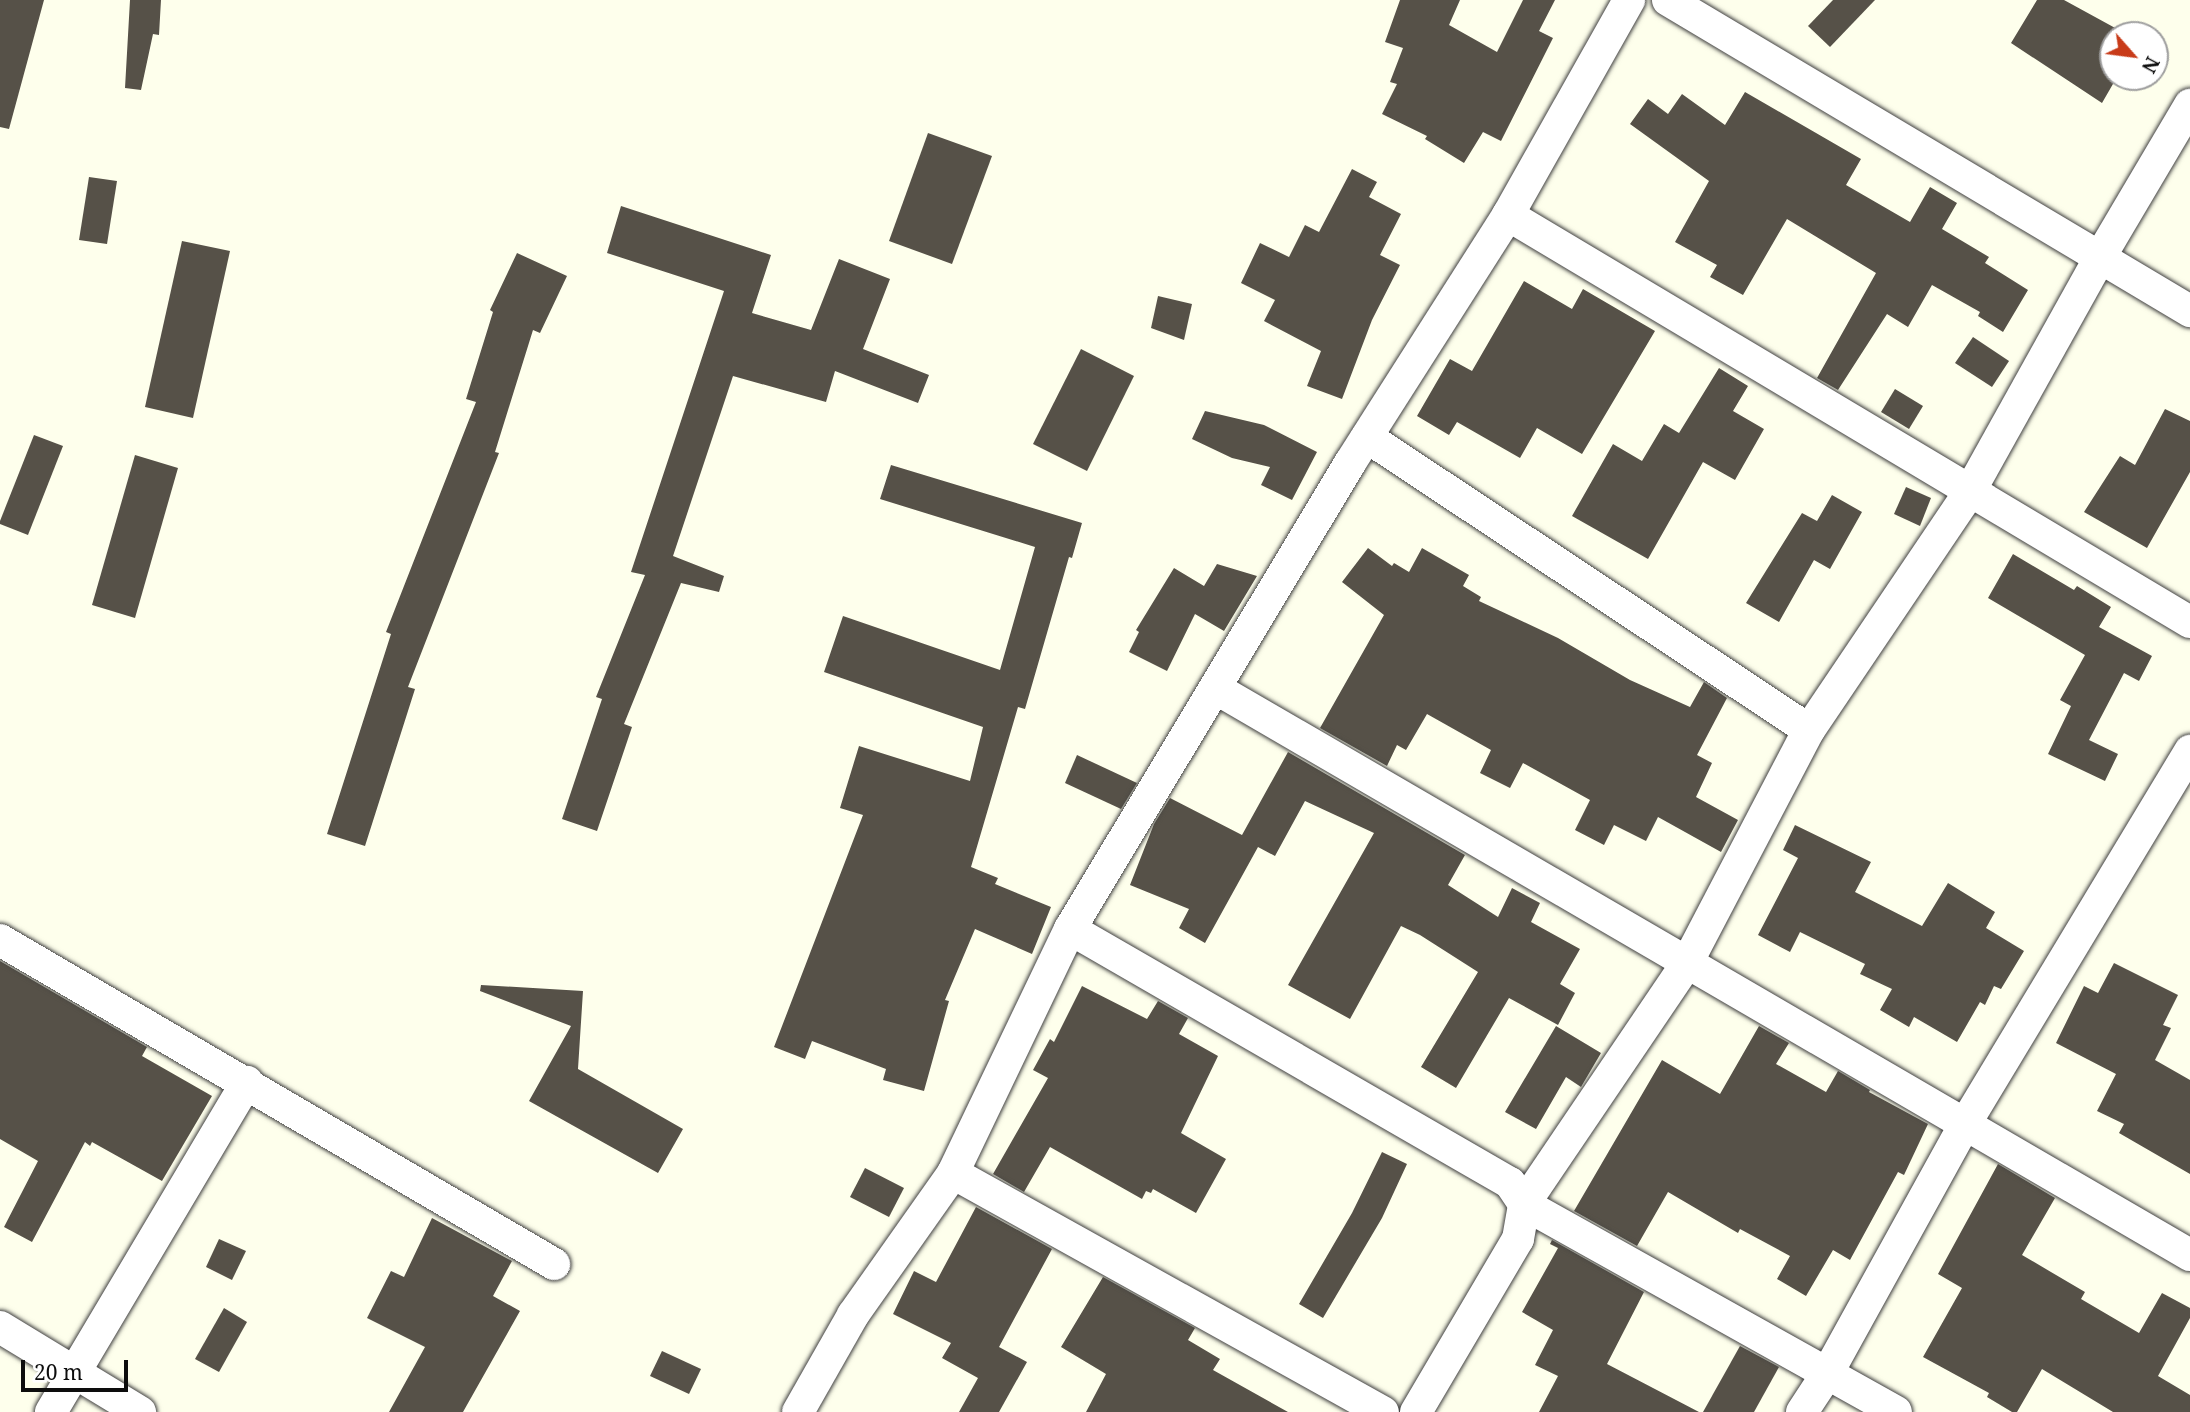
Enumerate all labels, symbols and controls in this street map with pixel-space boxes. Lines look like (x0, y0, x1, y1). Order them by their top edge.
north arrow (2099, 21, 2169, 91)
text: N (2136, 52, 2166, 78)
scale bar (24, 1346, 131, 1390)
text: 20 m (34, 1358, 83, 1386)

